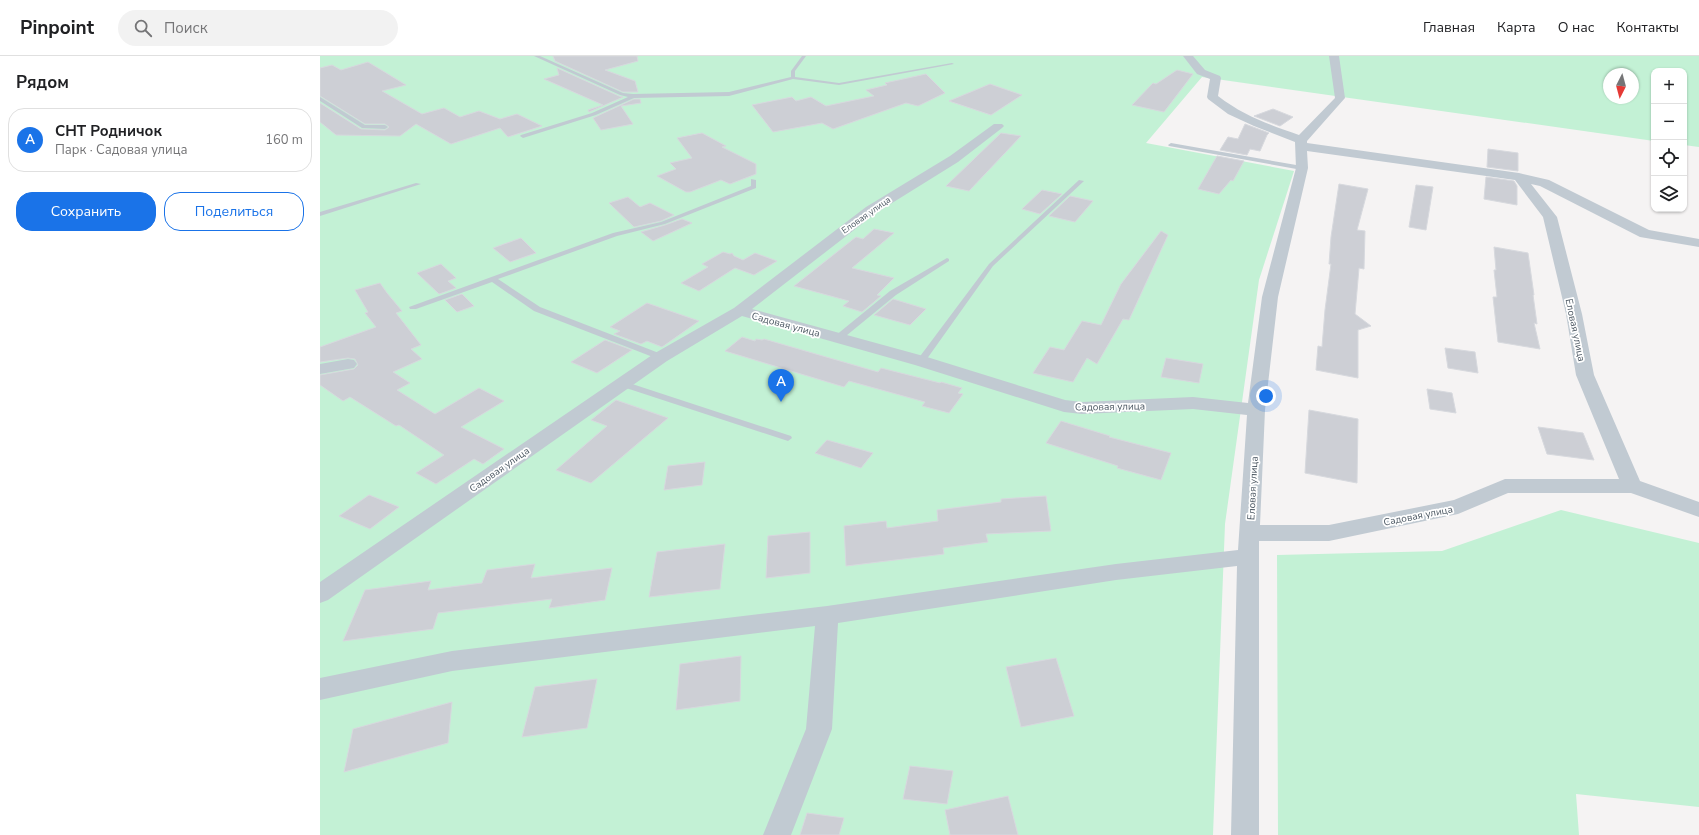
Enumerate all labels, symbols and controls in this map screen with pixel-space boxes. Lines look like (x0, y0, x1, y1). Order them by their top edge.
search box (118, 10, 398, 46)
text: Pinpoint (20, 15, 94, 41)
icon: search (132, 17, 154, 39)
text: Поиск (164, 18, 208, 38)
text: Главная (1423, 18, 1475, 37)
text: Карта (1497, 18, 1536, 37)
text: О нас (1558, 18, 1594, 37)
text: Контакты (1616, 18, 1679, 37)
north arrow (1603, 68, 1639, 104)
map controls (1651, 68, 1687, 212)
button: + (1651, 68, 1687, 104)
text: Рядом (16, 71, 69, 94)
button: − (1651, 104, 1687, 140)
text: СНТ Родничок (55, 121, 162, 141)
text: A (25, 131, 35, 149)
text: 160 m (265, 131, 303, 149)
button: locate (1651, 140, 1687, 176)
text: Парк · Садовая улица (55, 141, 187, 159)
button: layers (1651, 176, 1687, 212)
button: Сохранить (16, 192, 156, 231)
button: Поделиться (164, 192, 304, 231)
street label: Еловая улица (839, 193, 893, 236)
street label: Еловая улица (1562, 297, 1589, 363)
street label: Садовая улица (750, 309, 822, 341)
pin: A (768, 369, 794, 402)
your location (1256, 386, 1276, 406)
street label: Садовая улица (1075, 399, 1145, 415)
street label: Садовая улица (467, 444, 532, 496)
street label: Еловая улица (1244, 456, 1262, 520)
street label: Садовая улица (1382, 502, 1454, 530)

